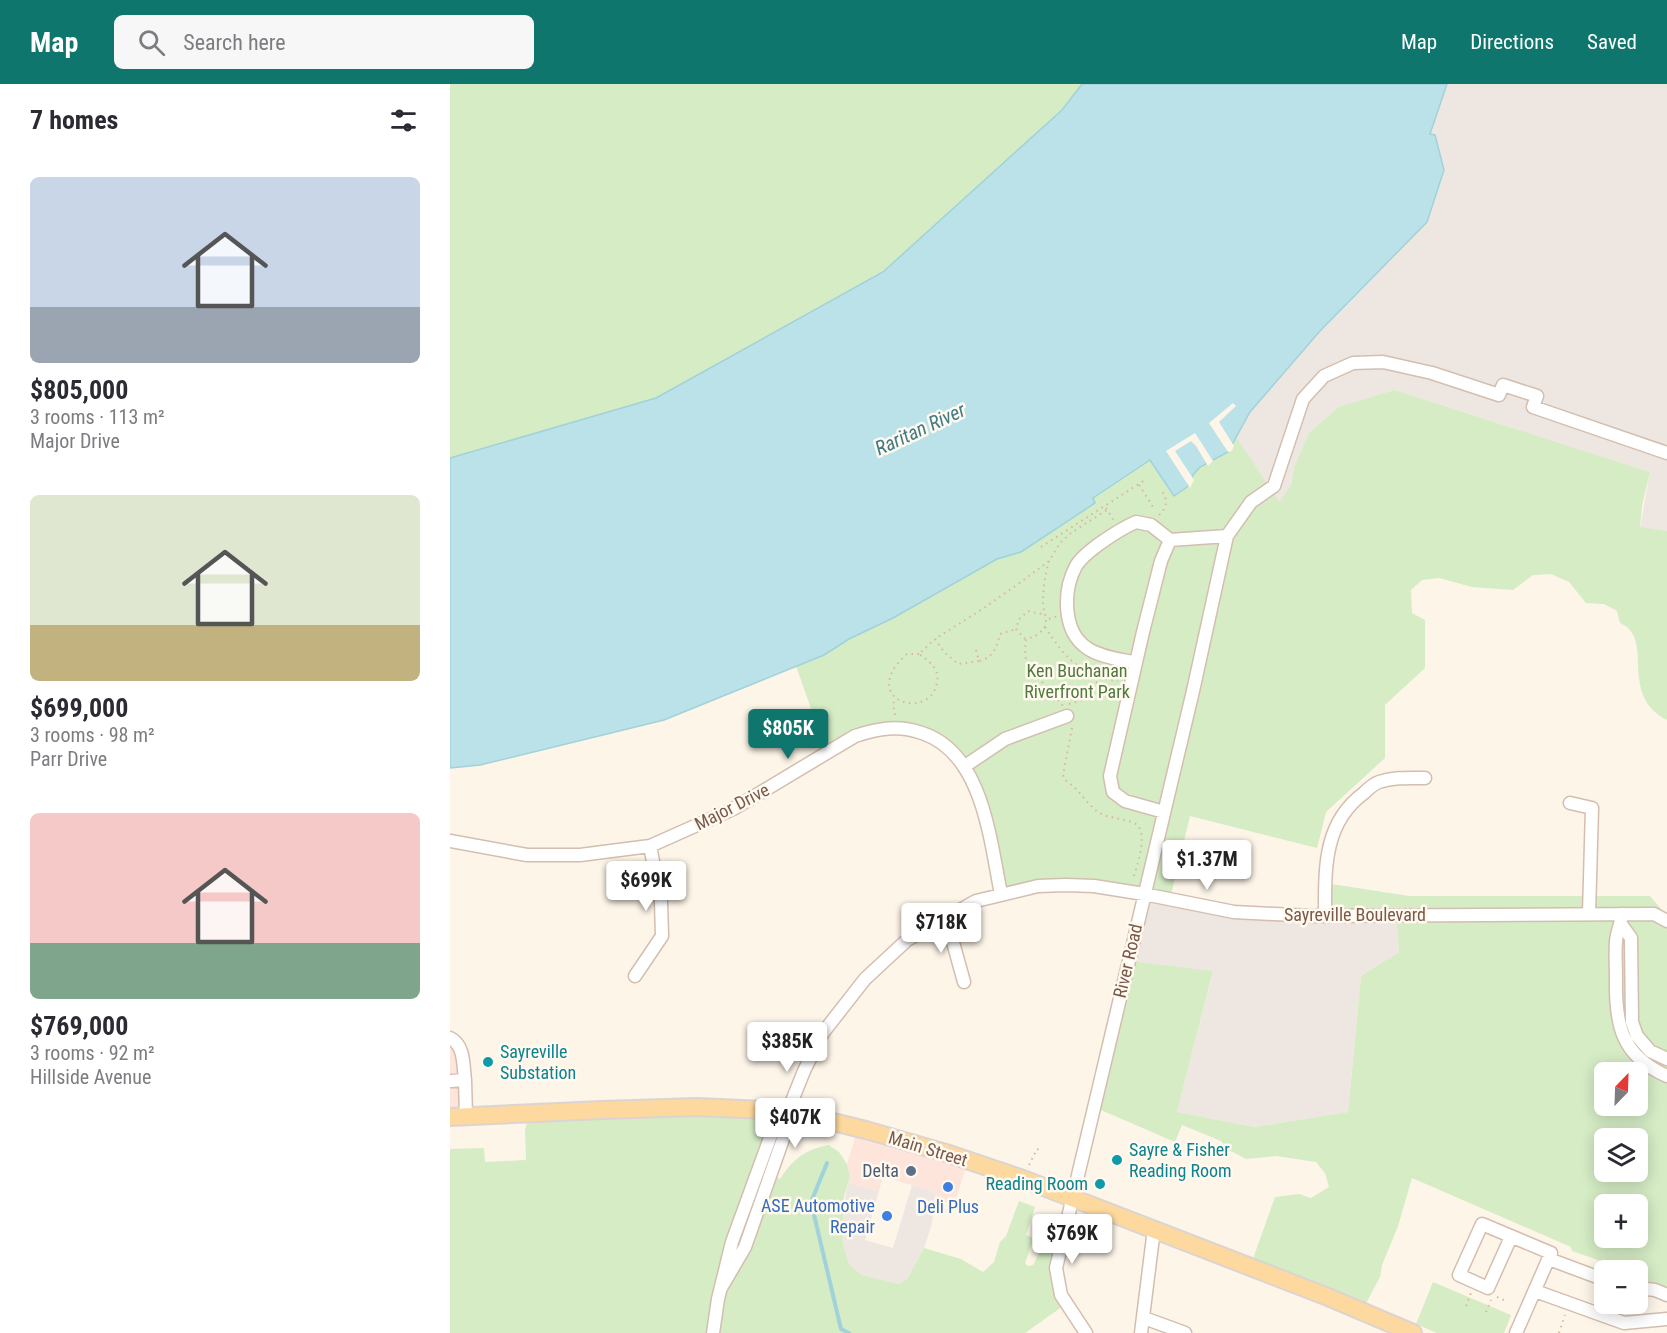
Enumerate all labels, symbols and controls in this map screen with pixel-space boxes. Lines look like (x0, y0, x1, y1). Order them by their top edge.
search box (114, 15, 534, 69)
text: Map (30, 26, 78, 59)
icon: search (135, 26, 168, 59)
text: Search here (183, 30, 286, 55)
text: Map (1401, 30, 1437, 54)
text: Directions (1470, 30, 1554, 54)
text: Saved (1587, 30, 1637, 54)
icon: filters (387, 104, 420, 137)
text: 7 homes (30, 105, 118, 135)
icon: home (171, 216, 279, 324)
text: $805,000 (30, 375, 128, 405)
water label: Raritan River (871, 397, 970, 460)
text: 3 rooms · 113 m² (30, 405, 165, 429)
text: Major Drive (30, 429, 120, 453)
icon: home (171, 534, 279, 642)
park label: Ken Buchanan Riverfront Park (1024, 660, 1130, 702)
text: $699,000 (30, 693, 128, 723)
pin: $805K (746, 709, 830, 760)
text: $805K (762, 716, 814, 740)
text: 3 rooms · 98 m² (30, 723, 155, 747)
text: Parr Drive (30, 747, 107, 771)
street label: Major Drive (691, 779, 773, 834)
pin: $1.37M (1158, 840, 1256, 891)
text: $1.37M (1176, 847, 1238, 871)
icon: home (171, 852, 279, 960)
pin: $699K (604, 861, 688, 912)
text: $699K (620, 868, 672, 892)
pin: $718K (899, 903, 983, 954)
street label: Sayreville Boulevard (1284, 904, 1426, 925)
text: $718K (915, 910, 967, 934)
street label: River Road (1109, 922, 1146, 1000)
text: $769,000 (30, 1011, 128, 1041)
pin: $385K (745, 1022, 829, 1073)
text: $385K (761, 1029, 813, 1053)
text: 3 rooms · 92 m² (30, 1041, 155, 1065)
place label: Sayreville Substation (500, 1041, 576, 1083)
marker: Sayreville Substation (481, 1055, 495, 1069)
north arrow (1594, 1062, 1648, 1116)
map controls (1594, 1062, 1648, 1314)
text: Hillside Avenue (30, 1065, 151, 1089)
pin: $407K (753, 1098, 837, 1149)
text: $407K (769, 1105, 821, 1129)
street label: Main Street (886, 1127, 970, 1170)
button: layers (1594, 1128, 1648, 1182)
place label: Sayre & Fisher Reading Room (1129, 1139, 1232, 1181)
marker: Sayre & Fisher Reading Room (1110, 1153, 1124, 1167)
place label: Delta (862, 1160, 899, 1181)
marker: Delta (904, 1164, 918, 1178)
place label: Reading Room (985, 1173, 1088, 1194)
marker: Reading Room (1093, 1177, 1107, 1191)
marker: Deli Plus (941, 1180, 955, 1194)
button: + (1594, 1194, 1648, 1248)
place label: ASE Automotive Repair (761, 1195, 876, 1237)
place label: Deli Plus (917, 1196, 979, 1217)
marker: ASE Automotive Repair (880, 1209, 894, 1223)
pin: $769K (1030, 1214, 1114, 1265)
text: $769K (1046, 1221, 1098, 1245)
button: − (1594, 1260, 1648, 1314)

